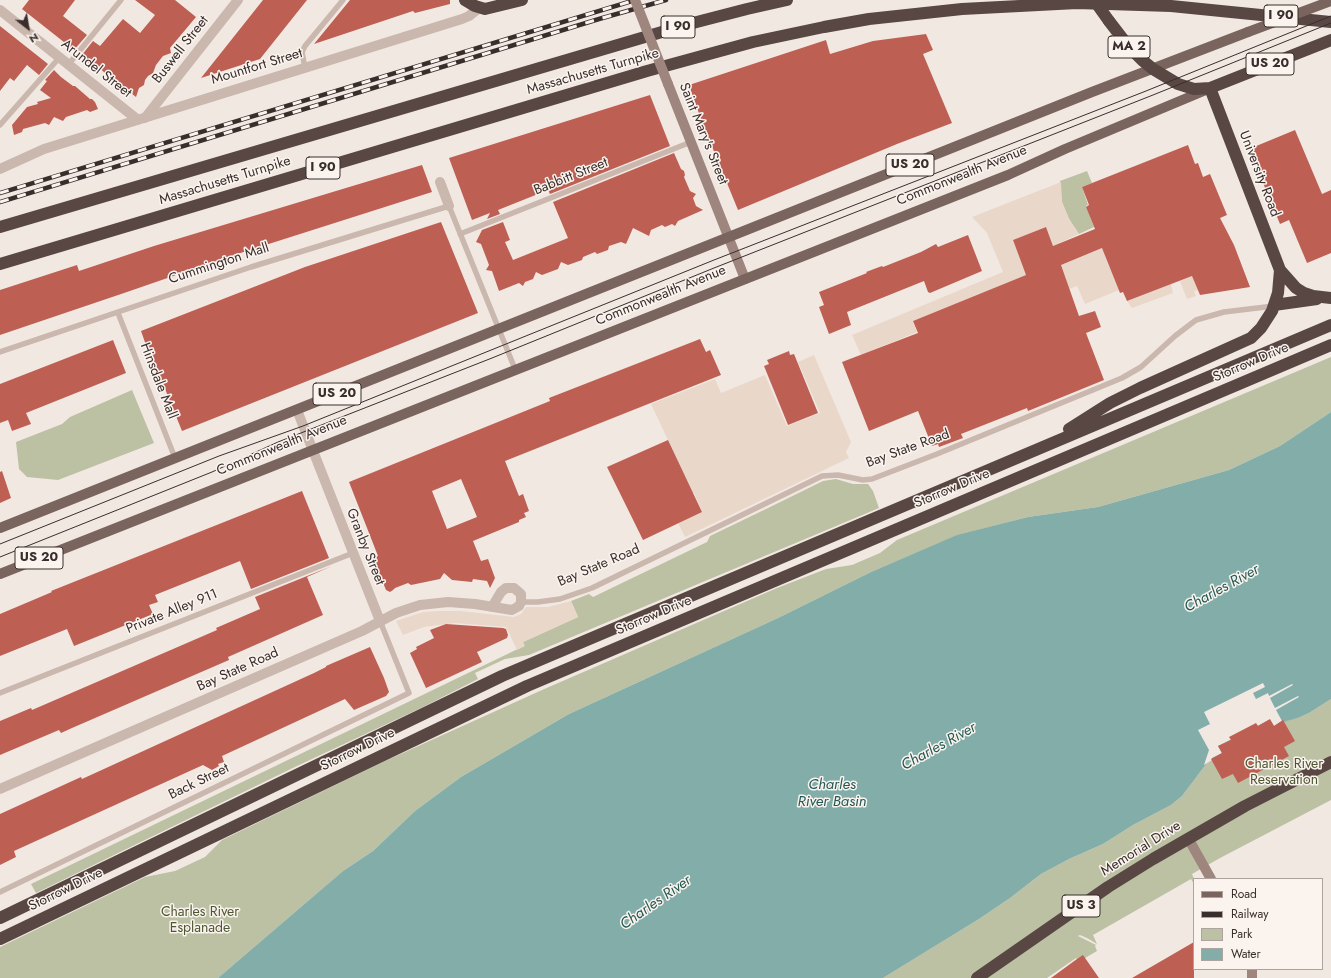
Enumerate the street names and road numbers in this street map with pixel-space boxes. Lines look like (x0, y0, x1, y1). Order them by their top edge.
road number: I 90 (1264, 5, 1298, 27)
street label: Buswell Street (149, 13, 213, 87)
road number: I 90 (661, 16, 695, 38)
street label: Arundel Street (57, 36, 135, 102)
road number: MA 2 (1108, 36, 1150, 58)
street label: Mountfort Street (209, 45, 305, 89)
street label: Massachusetts Turnpike (525, 45, 661, 99)
road number: US 20 (1246, 53, 1294, 75)
street label: Saint Mary's Street (675, 81, 731, 187)
street label: University Road (1235, 129, 1283, 219)
street label: Commonwealth Avenue (894, 142, 1030, 210)
street label: Massachusetts Turnpike (157, 153, 293, 209)
road number: US 20 (886, 154, 934, 176)
street label: Babbitt Street (531, 155, 611, 199)
road number: I 90 (306, 157, 340, 179)
street label: Cummington Mall (167, 240, 271, 288)
street label: Commonwealth Avenue (593, 262, 729, 330)
street label: Hinsdale Mall (136, 340, 180, 422)
street label: Storrow Drive (1211, 340, 1291, 386)
road number: US 20 (313, 383, 361, 405)
street label: Commonwealth Avenue (214, 412, 350, 480)
street label: Bay State Road (864, 426, 952, 472)
street label: Storrow Drive (912, 466, 992, 512)
street label: Granby Street (342, 506, 388, 588)
street label: Bay State Road (555, 541, 643, 591)
road number: US 20 (15, 547, 63, 569)
street label: Private Alley 911 (124, 586, 220, 638)
street label: Storrow Drive (614, 593, 694, 639)
street label: Bay State Road (195, 645, 281, 695)
street label: Storrow Drive (318, 725, 398, 775)
street label: Back Street (166, 760, 232, 804)
street label: Memorial Drive (1098, 818, 1184, 880)
street label: Storrow Drive (26, 865, 106, 915)
road number: US 3 (1062, 895, 1100, 917)

